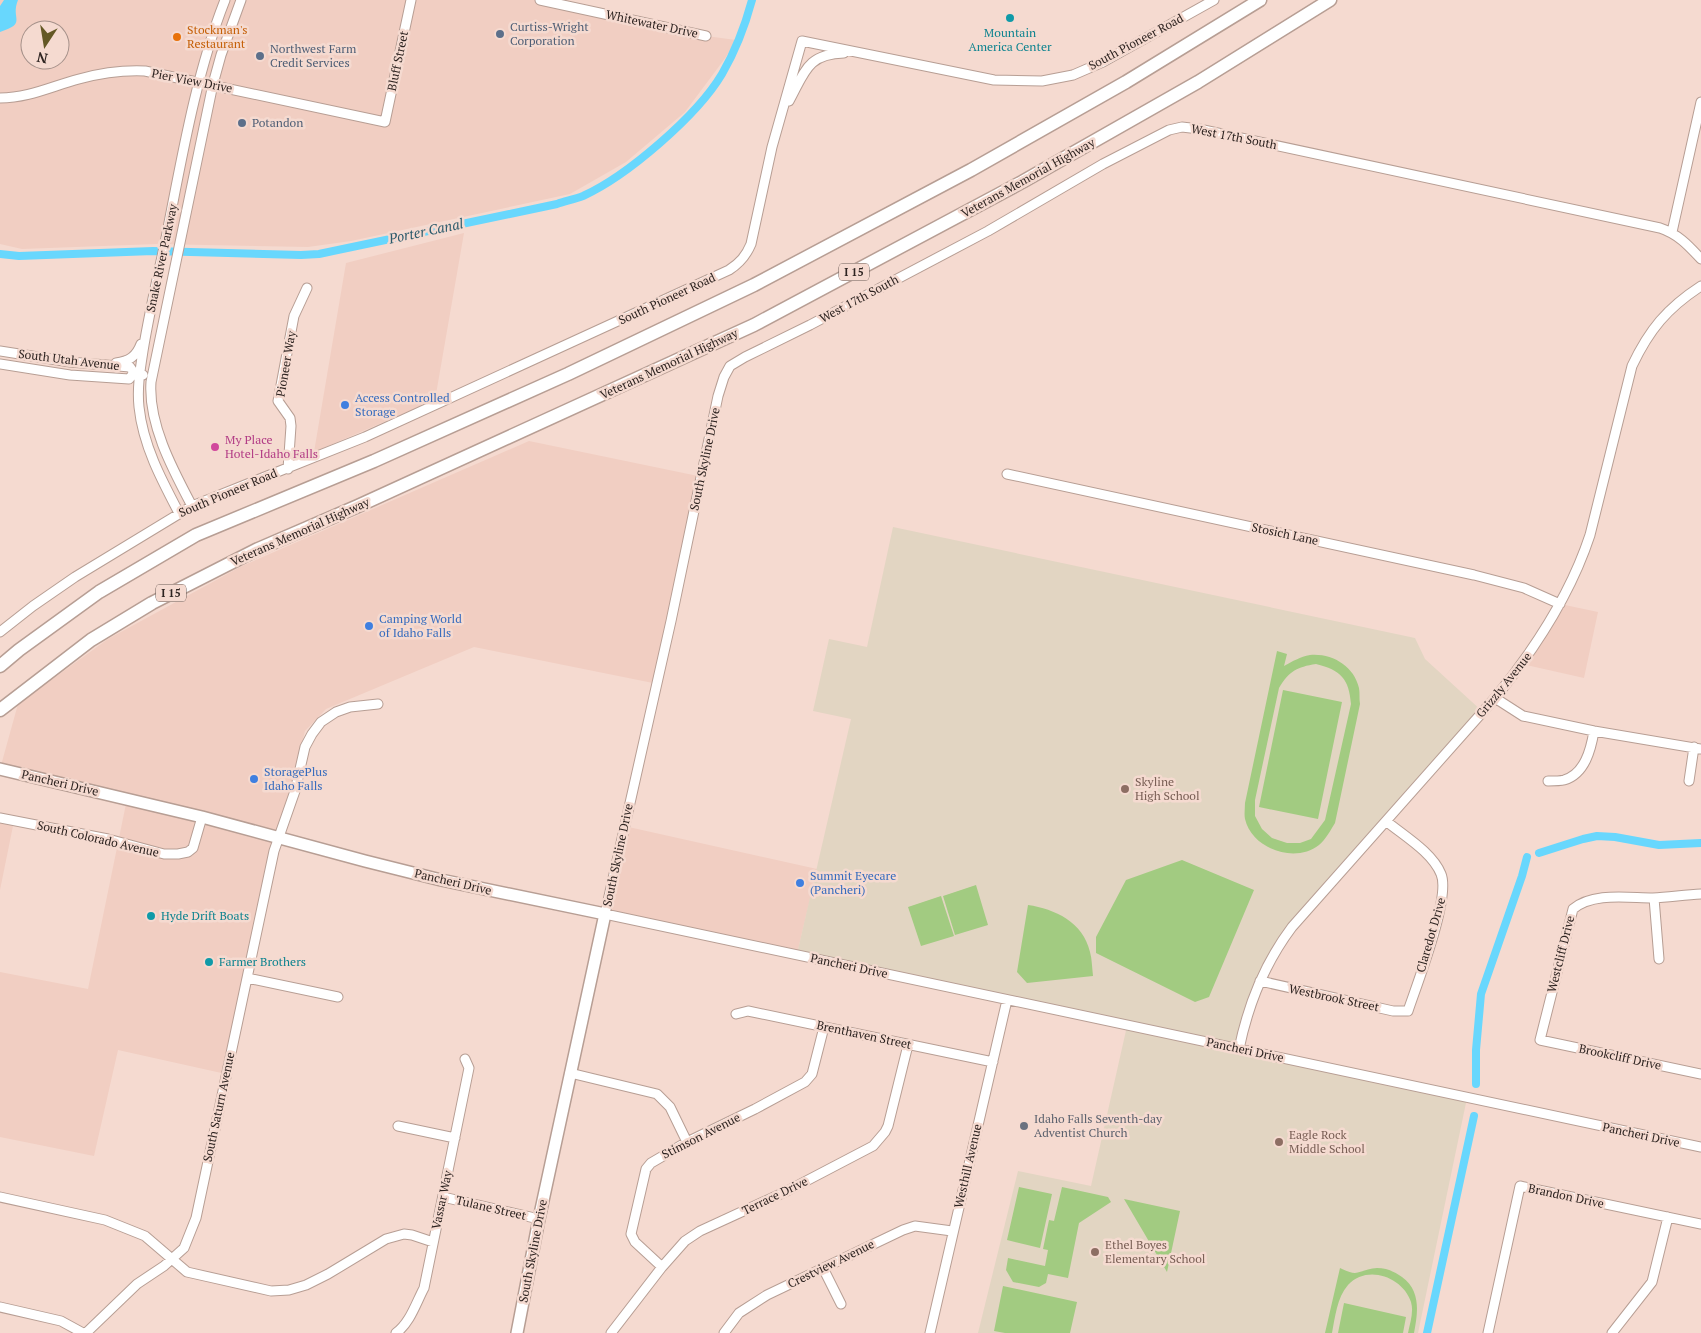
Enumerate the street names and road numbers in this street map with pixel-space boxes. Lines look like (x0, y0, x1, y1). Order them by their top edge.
street label: Whitewater Drive (605, 6, 700, 41)
street label: South Pioneer Road (1086, 10, 1186, 73)
street label: Bluff Street (384, 29, 411, 92)
street label: Pier View Drive (150, 65, 234, 96)
street label: West 17th South (1190, 121, 1278, 152)
street label: Veterans Memorial Highway (958, 134, 1098, 221)
street label: Snake River Parkway (143, 202, 180, 313)
road number: I 15 (839, 264, 869, 280)
street label: South Pioneer Road (616, 269, 718, 328)
street label: West 17th South (817, 271, 901, 326)
street label: Veterans Memorial Highway (597, 325, 741, 402)
street label: Pioneer Way (272, 329, 299, 398)
street label: South Utah Avenue (18, 346, 121, 373)
street label: South Skyline Drive (686, 406, 723, 512)
street label: South Pioneer Road (176, 465, 279, 520)
street label: Veterans Memorial Highway (228, 494, 372, 569)
street label: Stosich Lane (1250, 519, 1320, 548)
road number: I 15 (156, 584, 186, 602)
street label: Grizzly Avenue (1473, 649, 1534, 720)
street label: Pancheri Drive (20, 766, 100, 799)
street label: South Skyline Drive (599, 802, 636, 908)
street label: South Colorado Avenue (36, 817, 161, 860)
street label: Pancheri Drive (413, 865, 493, 898)
street label: Claredot Drive (1413, 896, 1448, 974)
street label: Westcliff Drive (1544, 914, 1577, 994)
street label: Pancheri Drive (809, 950, 889, 981)
street label: Westbrook Street (1288, 981, 1381, 1014)
street label: Brenthaven Street (815, 1017, 913, 1052)
street label: Pancheri Drive (1205, 1034, 1285, 1065)
street label: Brookcliff Drive (1578, 1040, 1663, 1073)
street label: South Saturn Avenue (200, 1051, 237, 1163)
street label: Stimson Avenue (659, 1109, 742, 1162)
street label: Pancheri Drive (1601, 1119, 1681, 1150)
street label: Westhill Avenue (951, 1122, 984, 1209)
street label: Vassar Way (428, 1168, 455, 1231)
street label: Terrace Drive (740, 1173, 810, 1218)
street label: Brandon Drive (1527, 1180, 1605, 1211)
street label: Tulane Street (454, 1192, 528, 1223)
street label: South Skyline Drive (515, 1198, 550, 1304)
street label: Crestview Avenue (785, 1236, 877, 1291)

